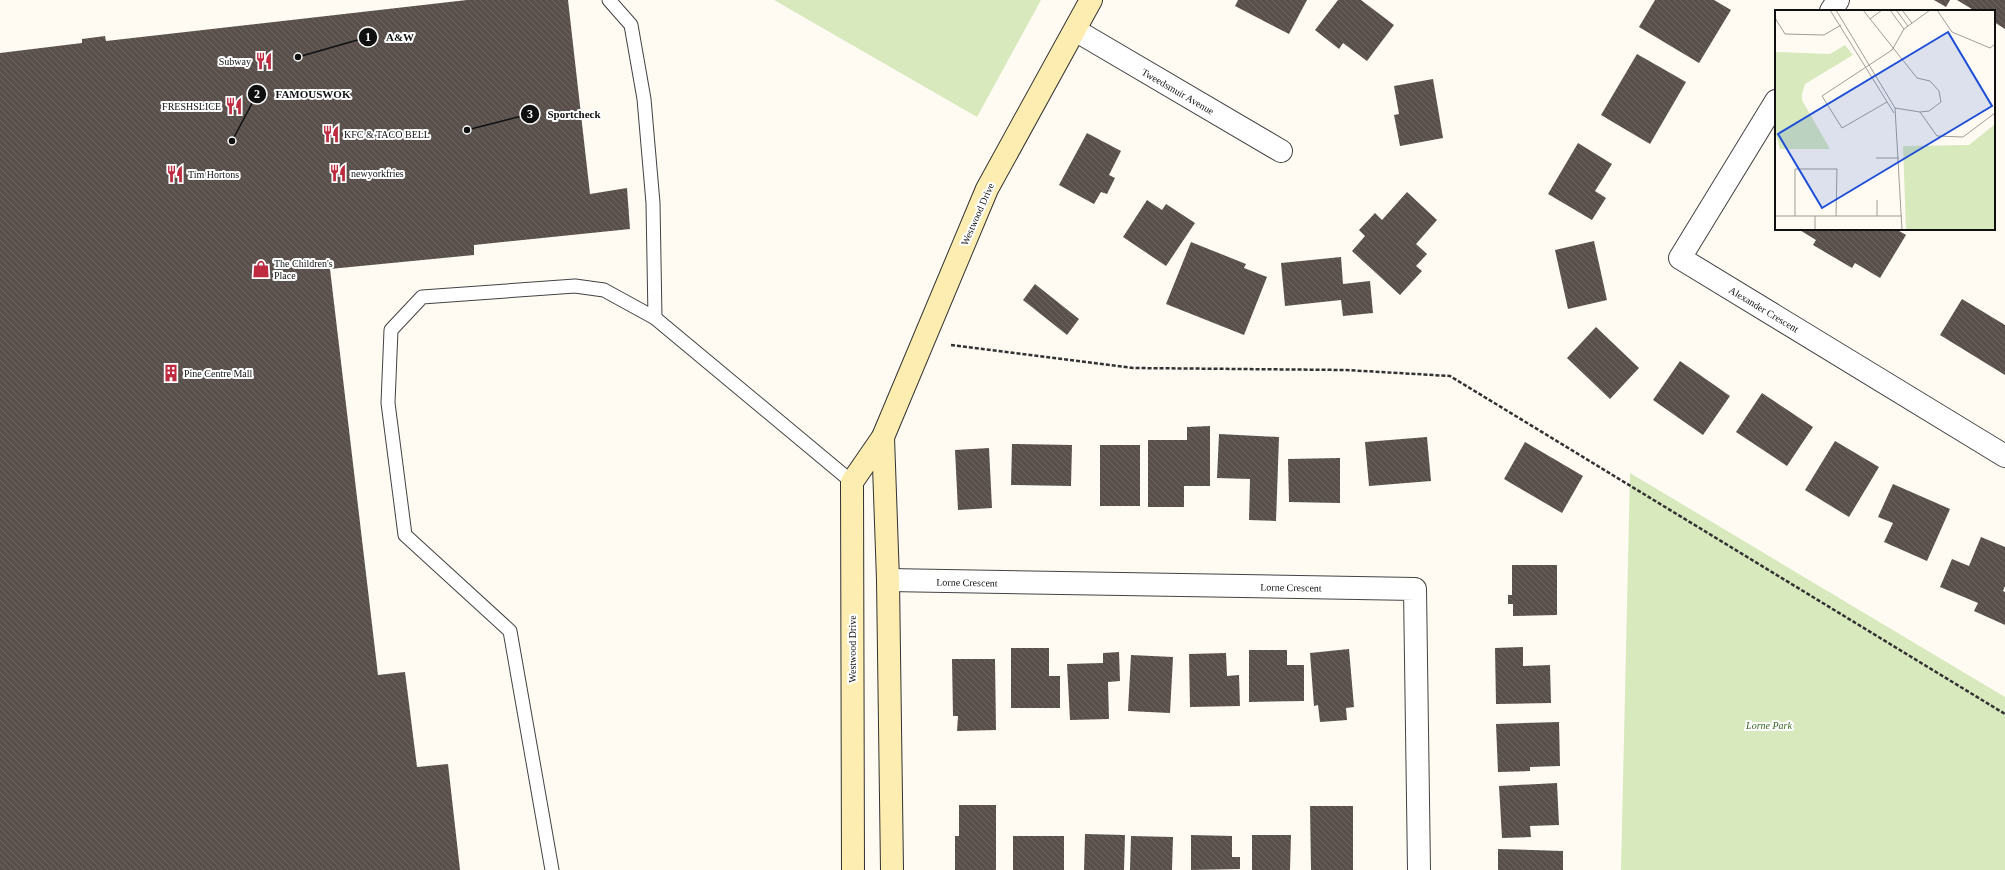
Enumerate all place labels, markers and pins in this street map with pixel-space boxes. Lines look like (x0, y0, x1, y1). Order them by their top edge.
callout: A&W (358, 25, 422, 48)
restaurant icon: Subway (254, 51, 274, 71)
place label: Subway (219, 56, 251, 67)
callout: FAMOUSWOK (247, 83, 358, 106)
restaurant icon: FRESHSLICE (224, 96, 244, 116)
place label: FRESHSLICE (162, 101, 221, 112)
callout: Sportcheck (520, 103, 609, 126)
restaurant icon: KFC & TACO BELL (321, 124, 341, 144)
place label: KFC & TACO BELL (344, 129, 430, 140)
restaurant icon: newyorkfries (328, 163, 348, 183)
restaurant icon: Tim Hortons (165, 164, 185, 184)
place label: newyorkfries (351, 168, 404, 179)
place label: Tim Hortons (188, 169, 239, 180)
place label: The Children's Place (274, 258, 333, 281)
shop icon: The Children's Place (251, 259, 271, 279)
building icon: Pine Centre Mall (161, 363, 181, 383)
place label: Pine Centre Mall (184, 368, 253, 379)

